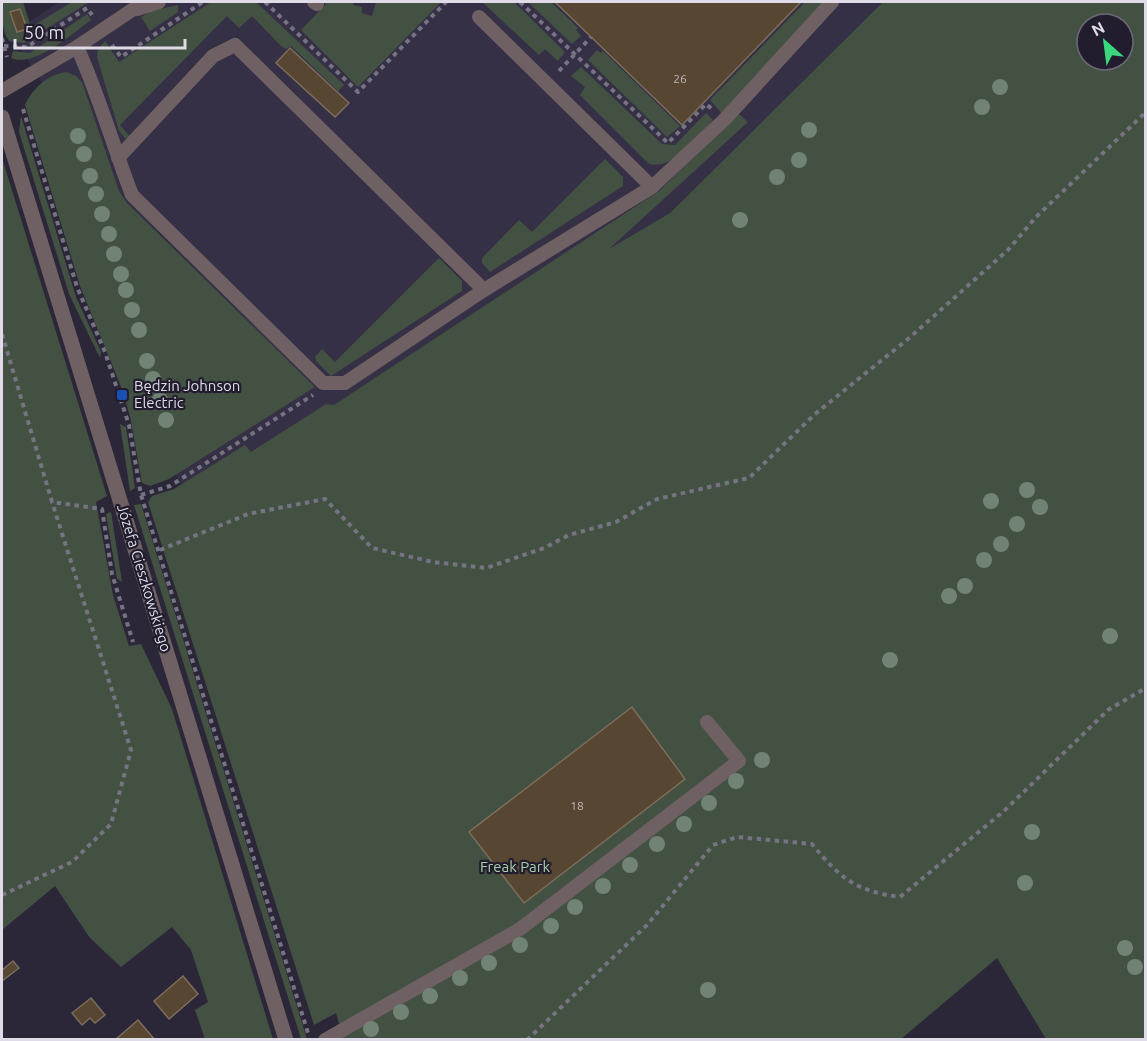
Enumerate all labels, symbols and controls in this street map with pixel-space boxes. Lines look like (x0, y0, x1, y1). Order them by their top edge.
scale bar (15, 12, 184, 50)
north arrow (1075, 12, 1135, 72)
text: N (1088, 18, 1107, 40)
text: 50 m (24, 22, 64, 42)
house number: 26 (673, 72, 687, 85)
place label: Będzin Johnson Electric (134, 377, 240, 411)
marker: Będzin Johnson Electric (115, 388, 129, 402)
street label: Józefa Cieszkowskiego (114, 502, 175, 654)
house number: 18 (570, 799, 584, 812)
park label: Freak Park (480, 858, 550, 875)

